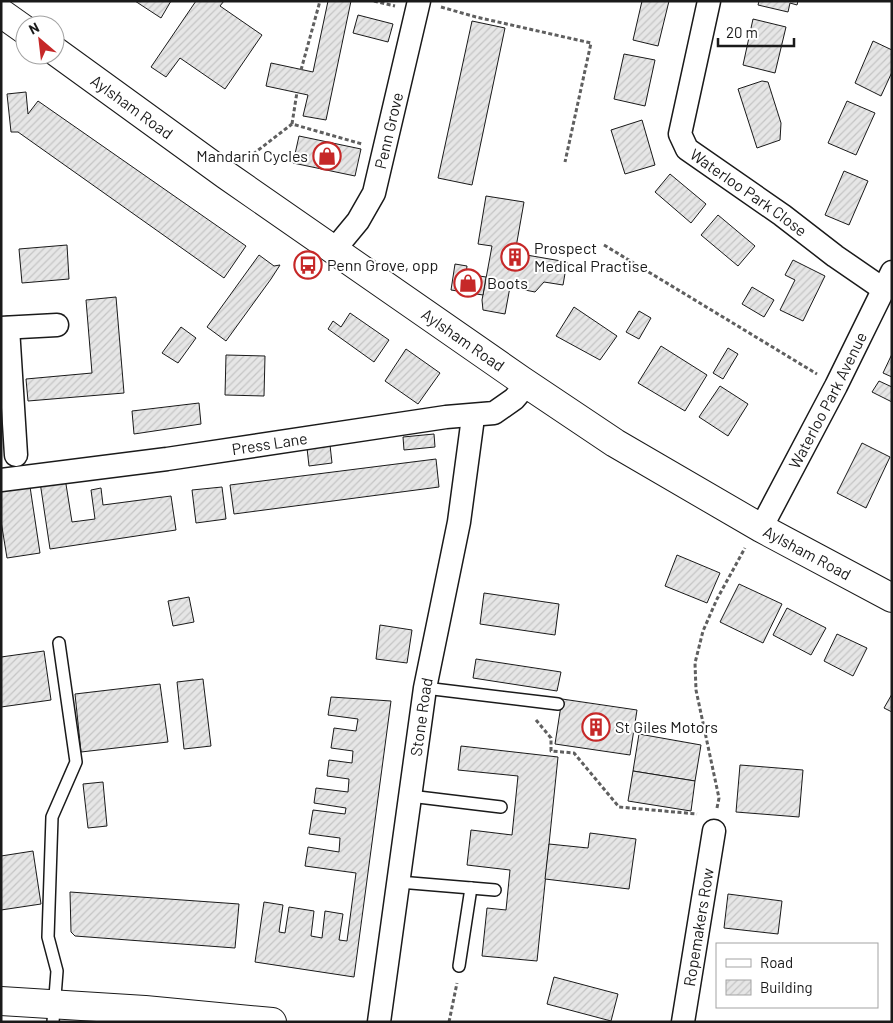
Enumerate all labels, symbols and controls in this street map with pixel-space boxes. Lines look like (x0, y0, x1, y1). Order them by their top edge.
north arrow (15, 15, 65, 65)
scale bar (718, 15, 794, 47)
text: N (26, 18, 42, 38)
text: 20 m (726, 23, 758, 41)
street label: Aylsham Road (87, 70, 177, 142)
street label: Penn Grove (370, 90, 406, 171)
shop icon: Mandarin Cycles (312, 141, 342, 171)
street label: Waterloo Park Close (687, 144, 811, 240)
place label: Mandarin Cycles (196, 146, 308, 165)
place label: Prospect Medical Practise (534, 238, 648, 275)
building icon: Prospect Medical Practise (500, 242, 530, 272)
bus stop icon: Penn Grove, opp (293, 250, 323, 280)
place label: Penn Grove, opp (327, 255, 438, 274)
shop icon: Boots (453, 268, 483, 298)
place label: Boots (487, 273, 528, 292)
street label: Aylsham Road (418, 304, 509, 375)
street label: Waterloo Park Avenue (784, 329, 870, 472)
street label: Press Lane (230, 428, 309, 458)
street label: Aylsham Road (760, 521, 855, 583)
street label: Stone Road (406, 676, 436, 757)
building icon: St Giles Motors (581, 712, 611, 742)
place label: St Giles Motors (615, 717, 718, 736)
street label: Ropemakers Row (679, 866, 717, 988)
legend (716, 943, 878, 1008)
text: Road (760, 953, 793, 971)
text: Building (760, 978, 813, 996)

